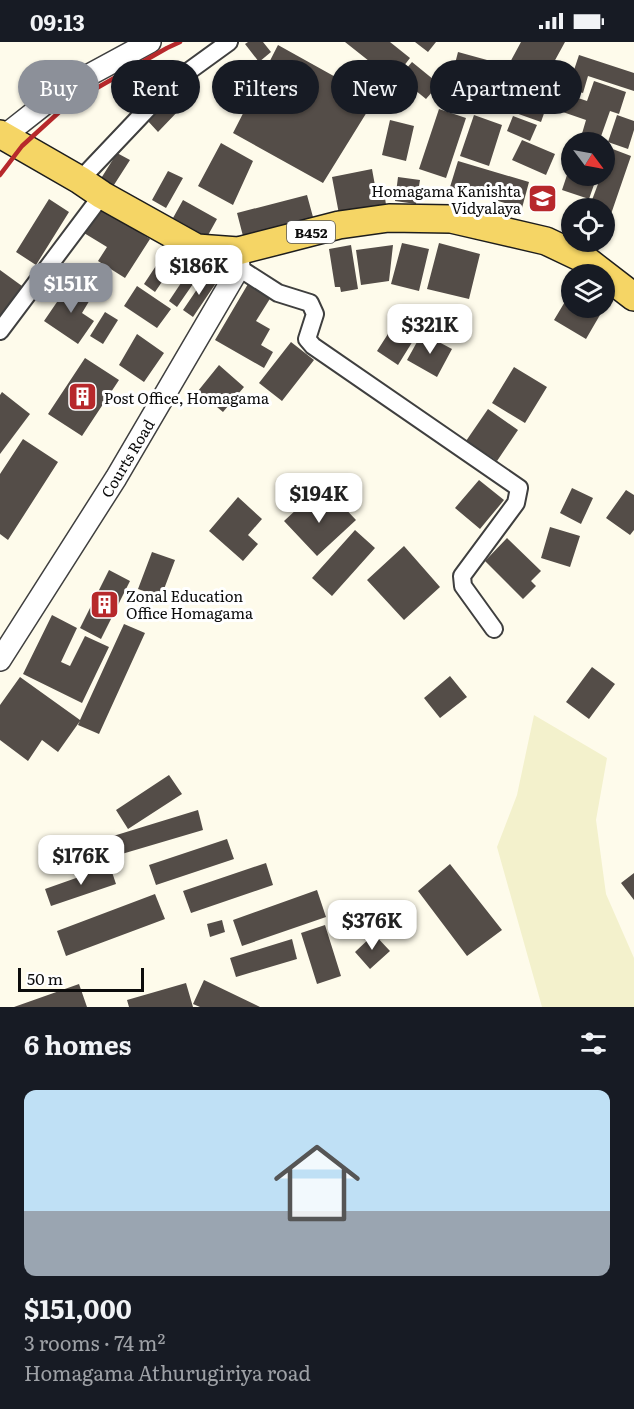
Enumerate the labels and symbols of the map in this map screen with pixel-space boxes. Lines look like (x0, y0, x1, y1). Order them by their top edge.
north arrow (561, 132, 615, 186)
place label: Homagama Kanishta Vidyalaya (371, 179, 522, 219)
school or university icon: Homagama Kanishta Vidyalaya (526, 183, 558, 215)
road number: B452 (287, 221, 335, 243)
pin: $186K (157, 245, 241, 296)
pin: $151K (29, 263, 113, 314)
pin: $321K (388, 304, 472, 355)
building icon: Post Office, Homagama (67, 381, 99, 413)
place label: Post Office, Homagama (104, 386, 270, 409)
street label: Courts Road (95, 414, 159, 502)
pin: $194K (277, 473, 361, 524)
place label: Zonal Education Office Homagama (126, 584, 254, 624)
building icon: Zonal Education Office Homagama (89, 588, 121, 620)
pin: $176K (39, 835, 123, 886)
pin: $376K (330, 900, 414, 951)
scale bar (18, 965, 144, 992)

